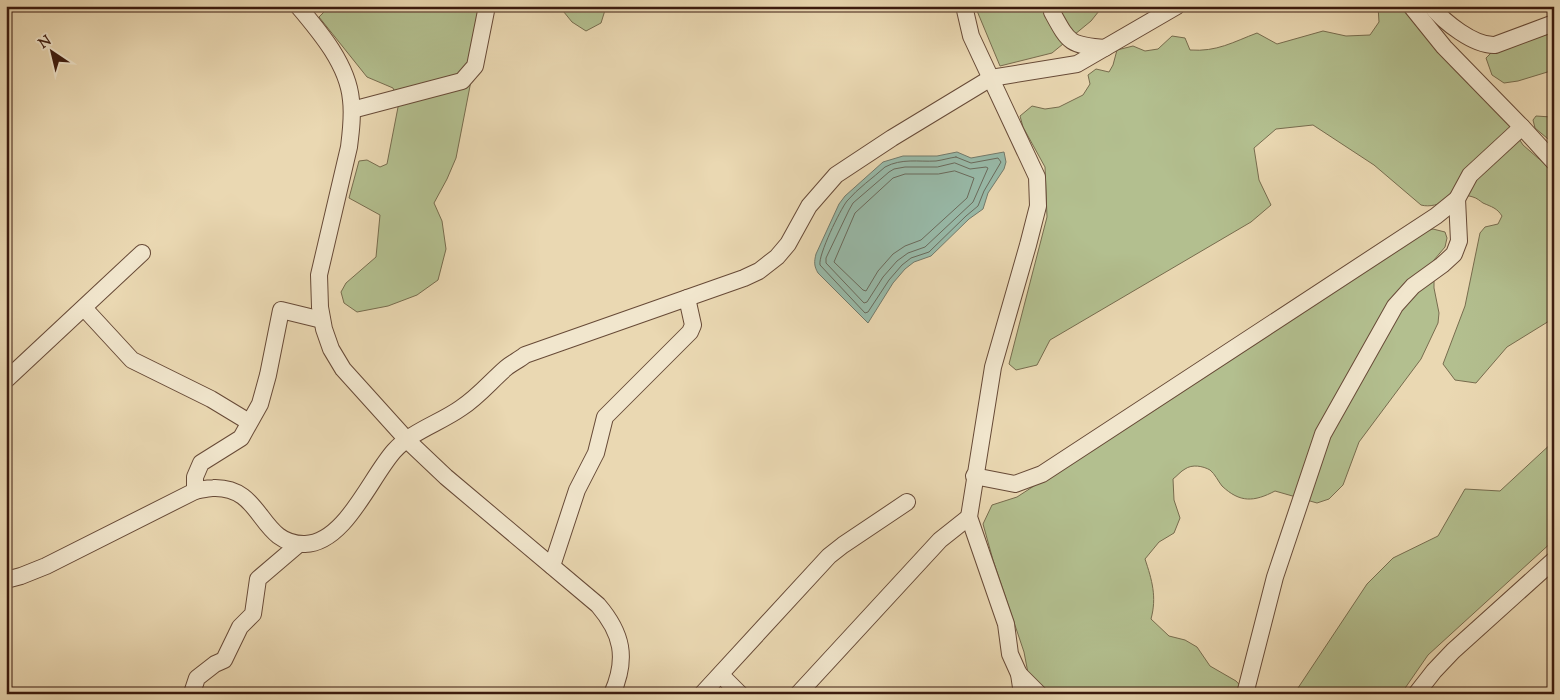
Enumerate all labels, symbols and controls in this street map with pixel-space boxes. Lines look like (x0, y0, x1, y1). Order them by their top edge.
north arrow (28, 28, 78, 78)
text: N (35, 32, 56, 54)

